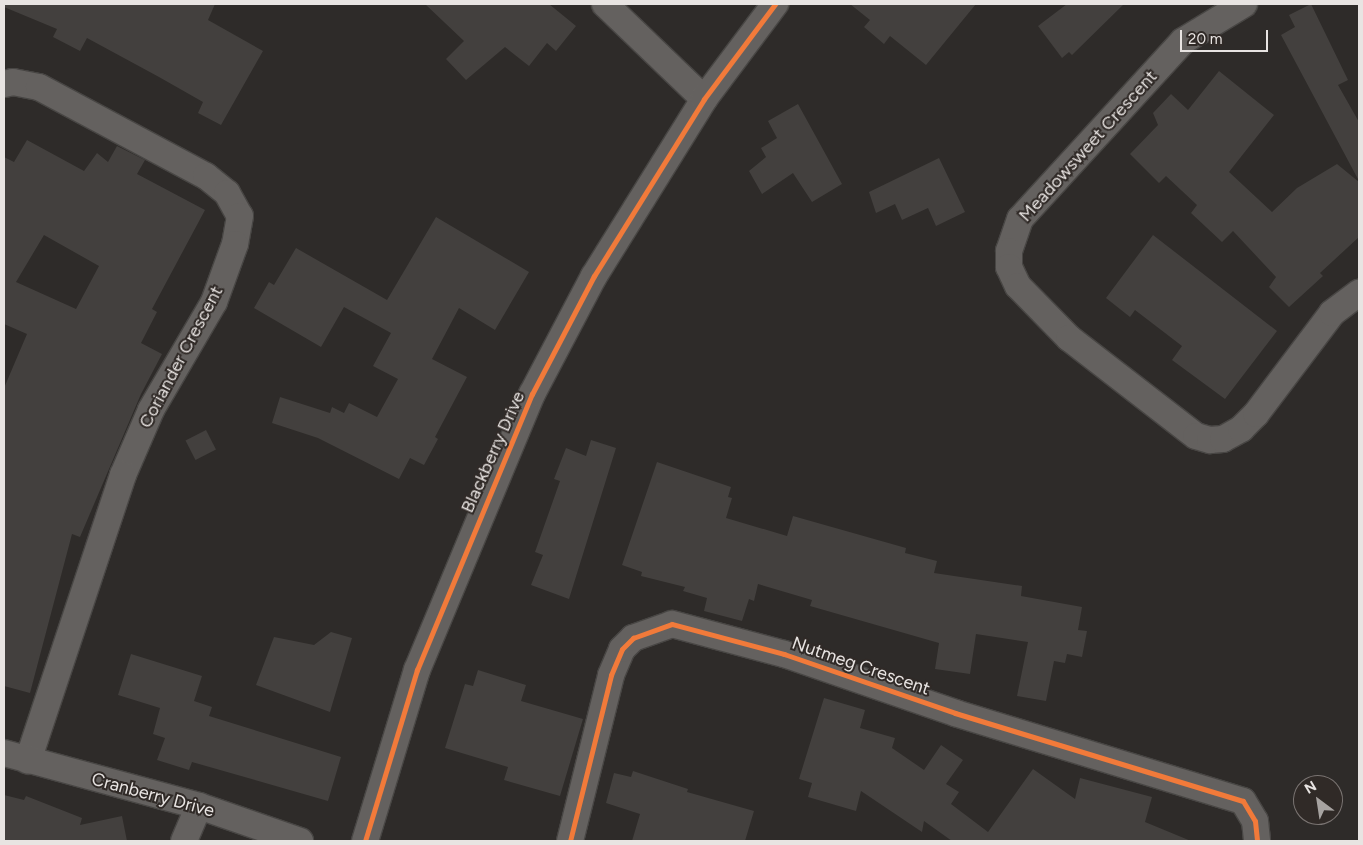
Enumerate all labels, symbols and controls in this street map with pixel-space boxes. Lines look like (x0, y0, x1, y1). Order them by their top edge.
scale bar (1183, 20, 1270, 52)
text: 20 m (1188, 30, 1222, 48)
street label: Meadowsweet Crescent (1014, 66, 1162, 226)
street label: Coriander Crescent (134, 282, 228, 432)
street label: Blackberry Drive (457, 388, 529, 516)
street label: Nutmeg Crescent (789, 632, 933, 700)
street label: Cranberry Drive (89, 768, 217, 822)
north arrow (1293, 775, 1343, 825)
text: N (1302, 778, 1320, 798)

